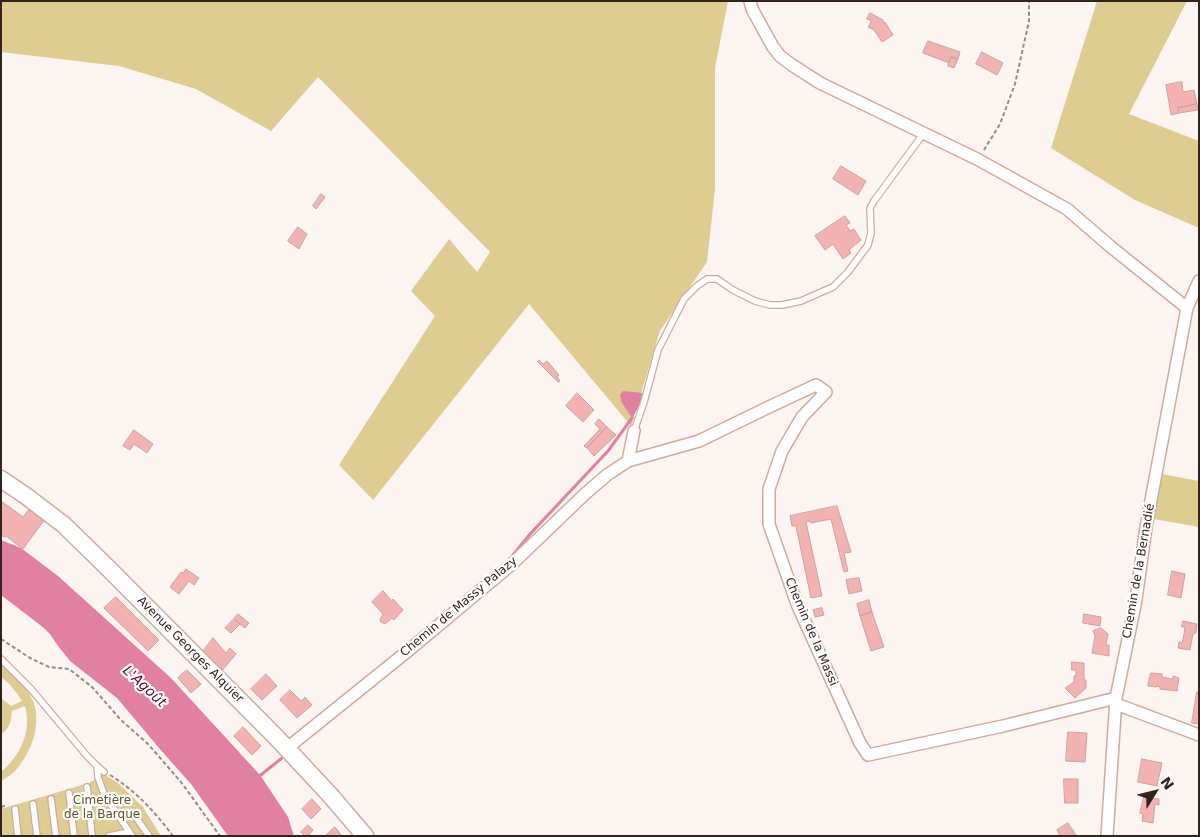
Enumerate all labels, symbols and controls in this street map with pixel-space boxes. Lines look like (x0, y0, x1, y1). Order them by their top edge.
street label: Chemin de la Bernadié (1120, 502, 1158, 640)
street label: Chemin de Massy Palazy (398, 554, 520, 660)
street label: Chemin de la Massi (782, 575, 840, 689)
street label: Avenue Georges Alquier (134, 594, 246, 706)
water label: L'Agoût (119, 663, 169, 711)
north arrow (1130, 767, 1180, 817)
text: N (1157, 774, 1177, 793)
park label: Cimetière de la Barque (64, 794, 140, 822)

